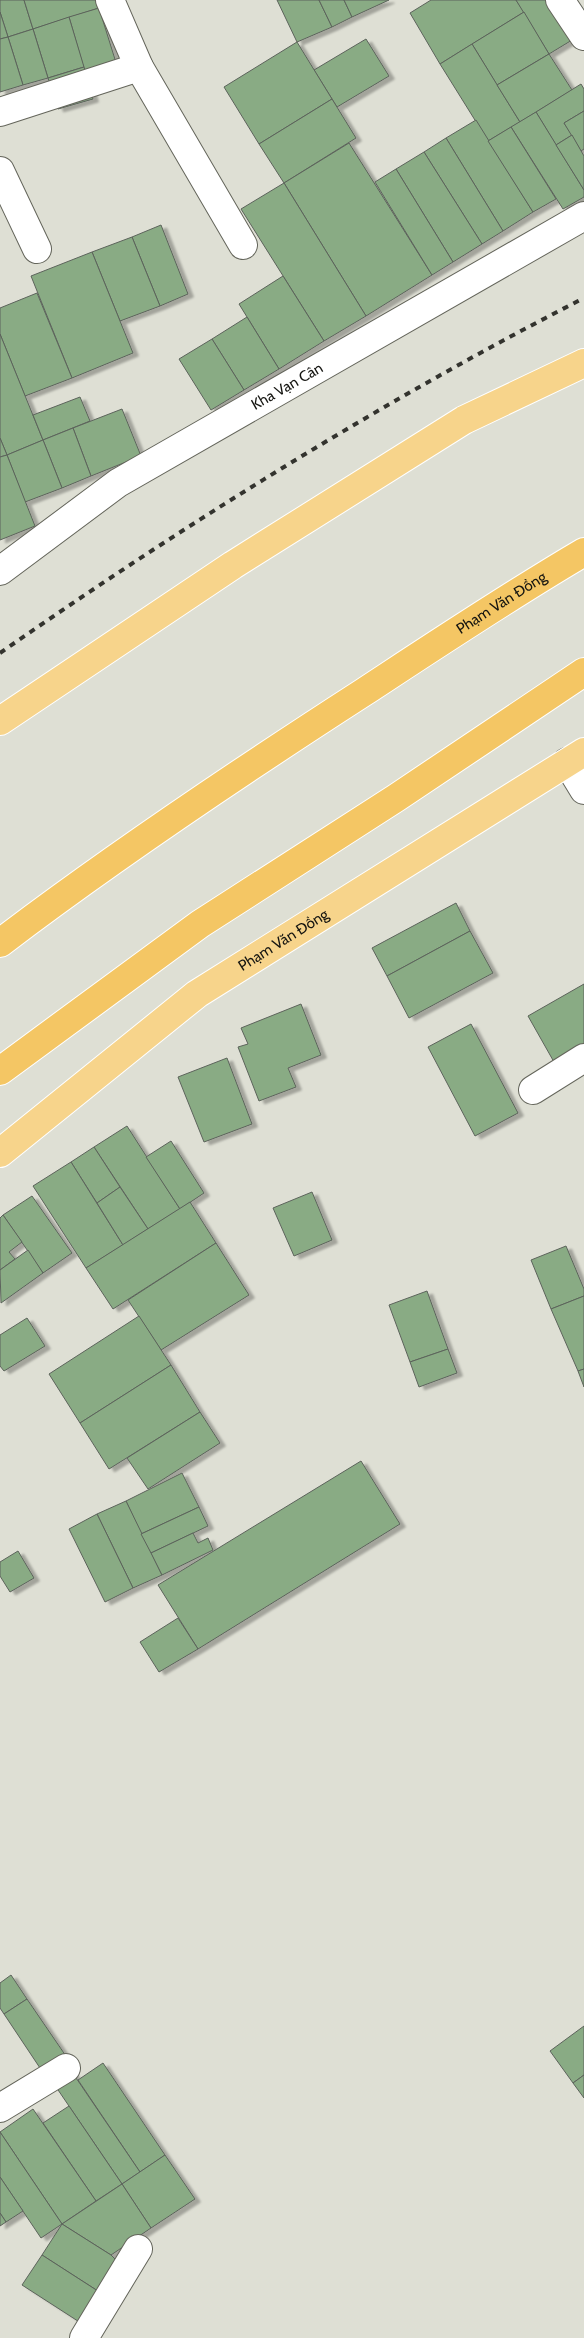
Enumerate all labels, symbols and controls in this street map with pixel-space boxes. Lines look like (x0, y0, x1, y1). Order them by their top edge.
street label: Kha Vạn Cân (248, 359, 326, 414)
street label: Phạm Văn Đồng (453, 567, 550, 638)
street label: Phạm Văn Đồng (235, 905, 332, 975)

